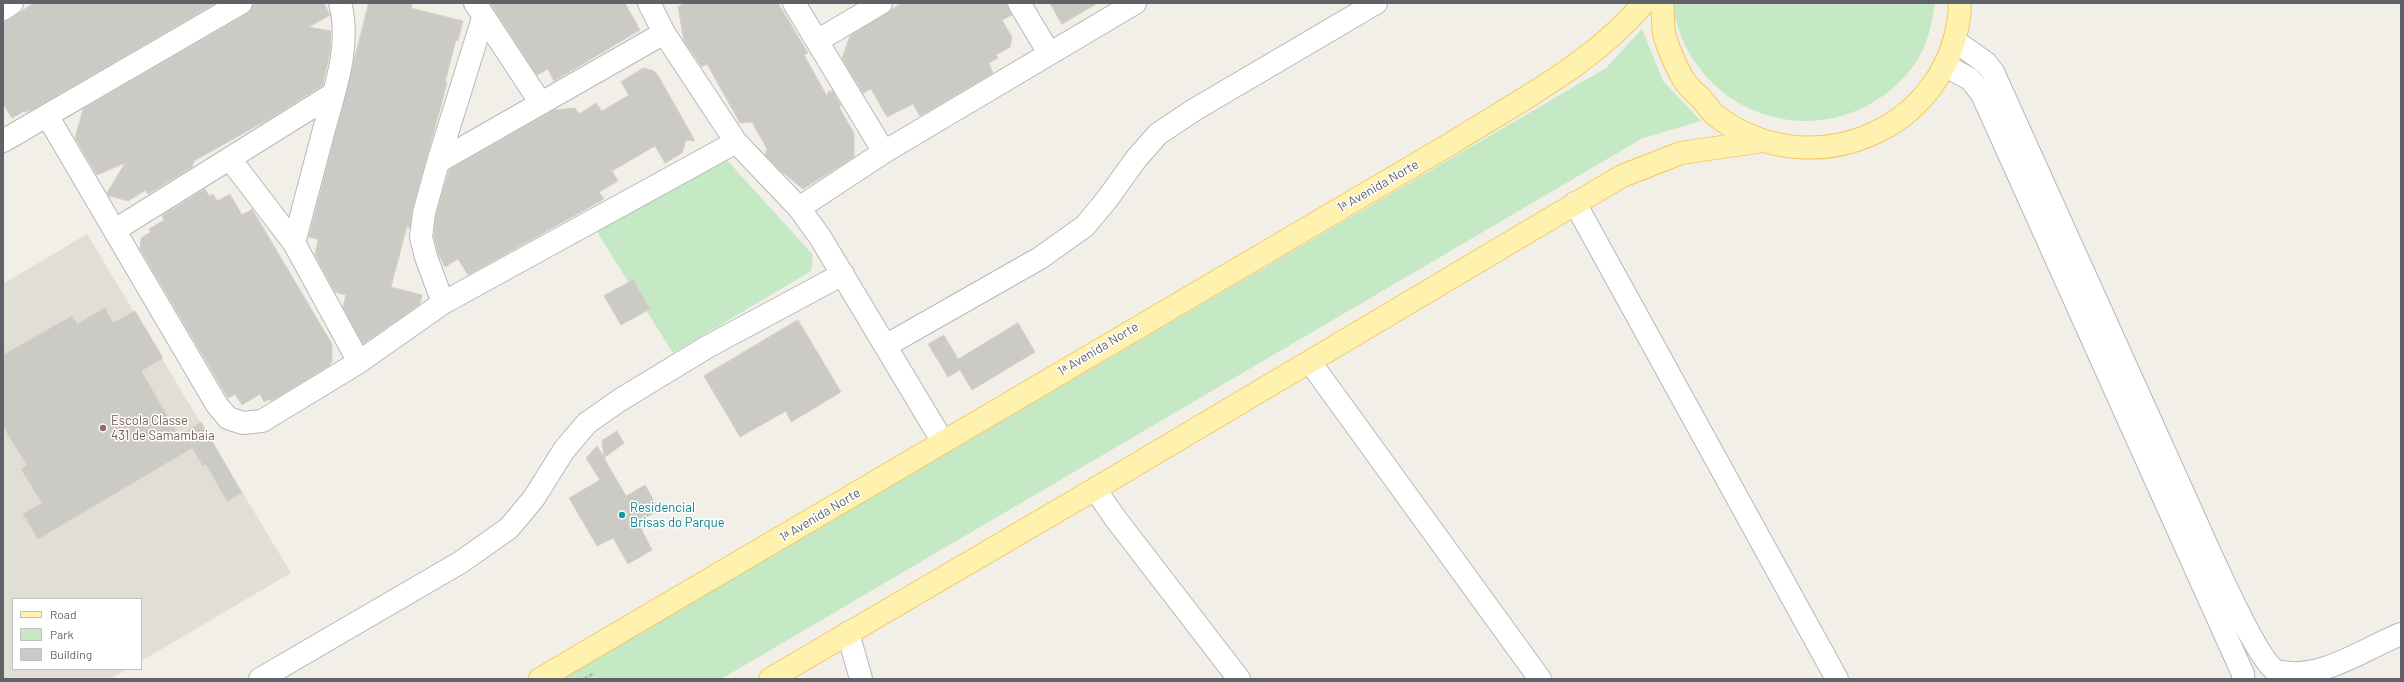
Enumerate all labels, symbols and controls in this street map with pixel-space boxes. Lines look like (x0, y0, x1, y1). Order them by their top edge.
street label: 1ᵃ Avenida Norte (1335, 156, 1421, 216)
street label: 1ᵃ Avenida Norte (1055, 319, 1141, 379)
place label: Escola Classe 431 de Samambaia (111, 413, 215, 444)
marker: Escola Classe 431 de Samambaia (98, 423, 108, 433)
street label: 1ᵃ Avenida Norte (777, 485, 863, 545)
place label: Residencial Brisas do Parque (630, 500, 725, 531)
marker: Residencial Brisas do Parque (617, 510, 627, 520)
legend (12, 598, 142, 670)
text: Road (50, 607, 77, 621)
text: Park (50, 627, 74, 641)
text: Building (50, 647, 92, 661)

